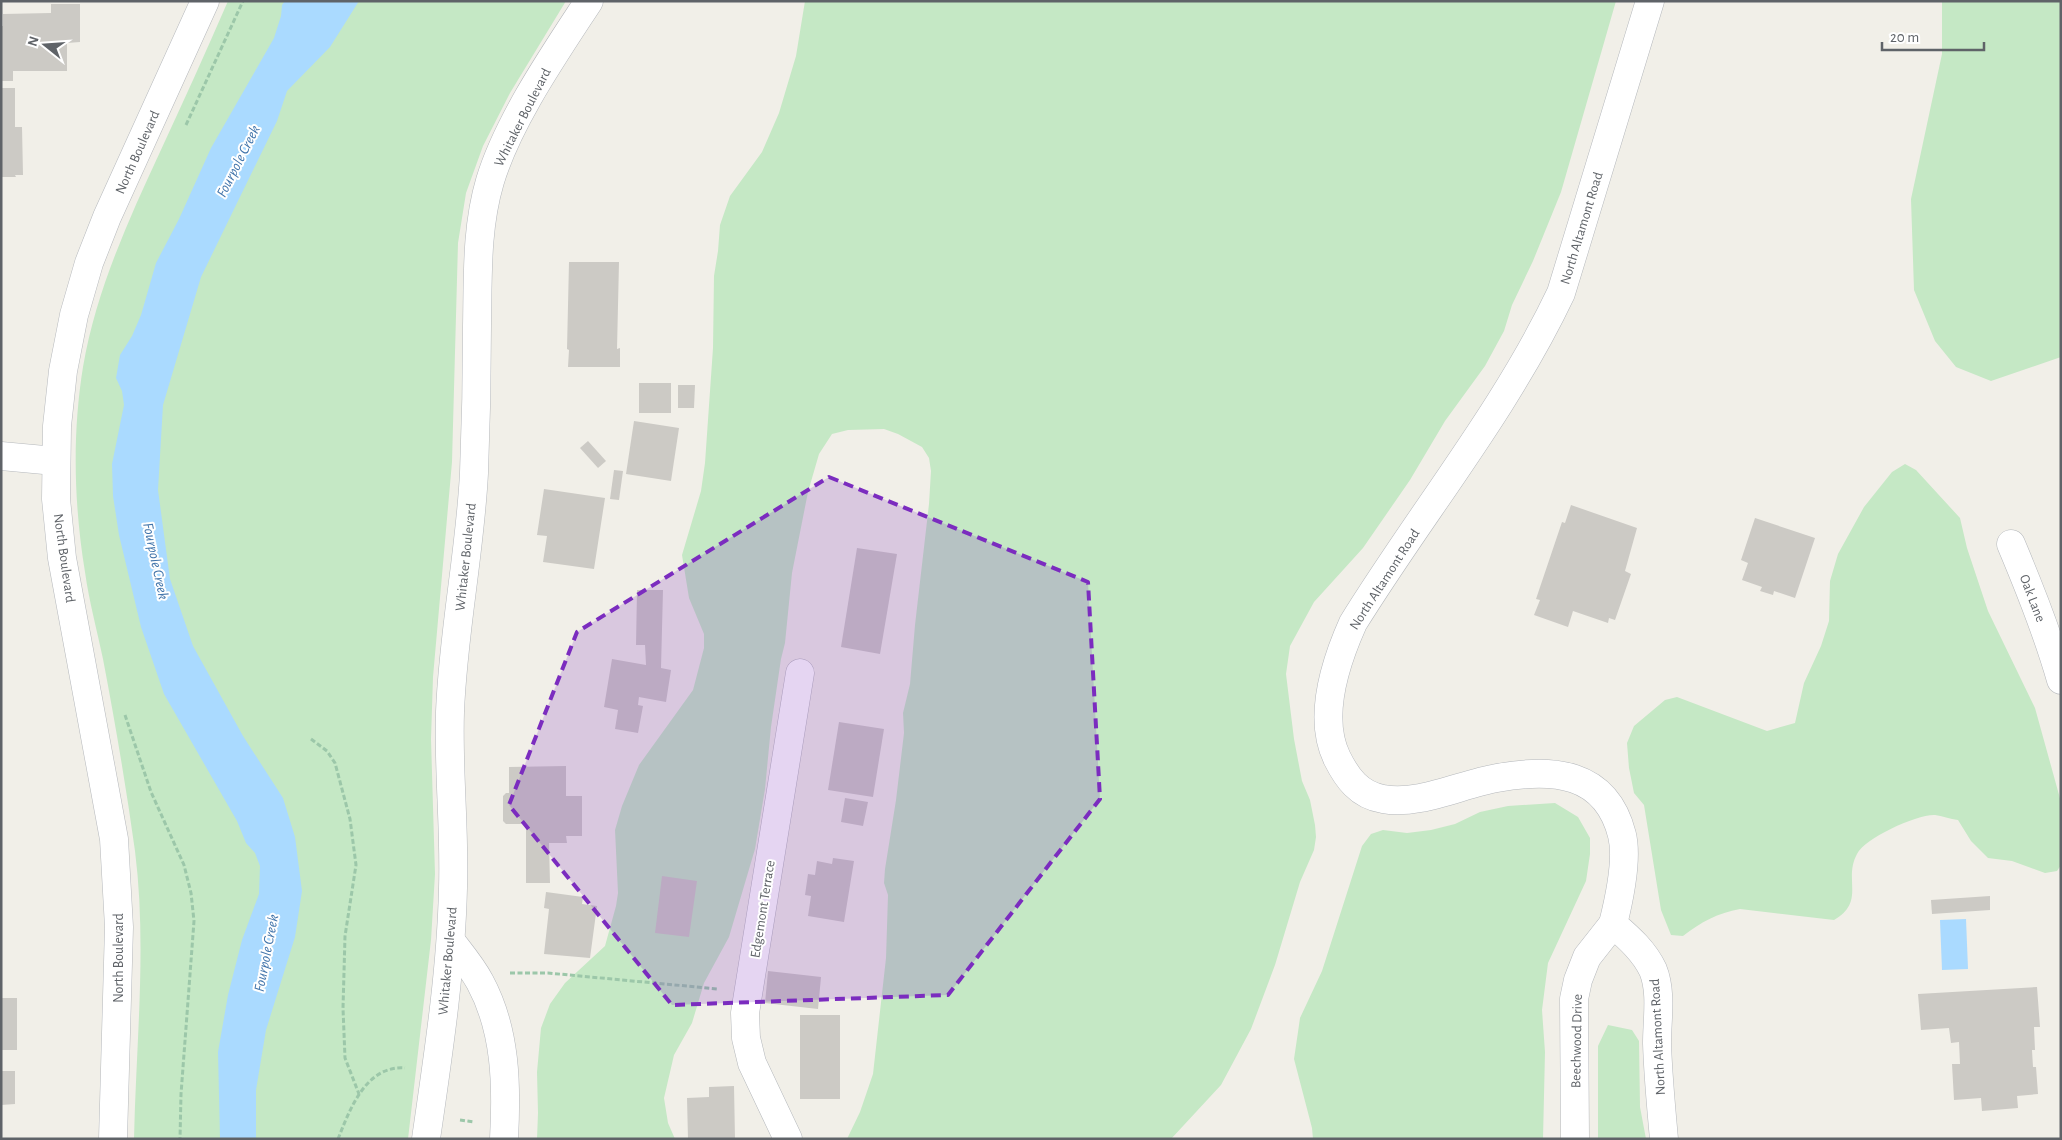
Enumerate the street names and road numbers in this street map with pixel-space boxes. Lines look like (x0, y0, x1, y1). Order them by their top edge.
street label: Whitaker Boulevard (492, 66, 554, 169)
street label: North Boulevard (113, 109, 163, 196)
street label: North Altamont Road (1558, 170, 1606, 286)
street label: Whitaker Boulevard (453, 502, 479, 612)
street label: North Boulevard (51, 513, 77, 604)
street label: North Altamont Road (1347, 527, 1422, 632)
street label: Oak Lane (2017, 573, 2048, 624)
street label: Edgemont Terrace (748, 859, 778, 959)
street label: Whitaker Boulevard (436, 906, 460, 1016)
street label: North Boulevard (112, 913, 126, 1003)
street label: North Altamont Road (1648, 978, 1668, 1096)
street label: Beechwood Drive (1569, 994, 1585, 1088)

